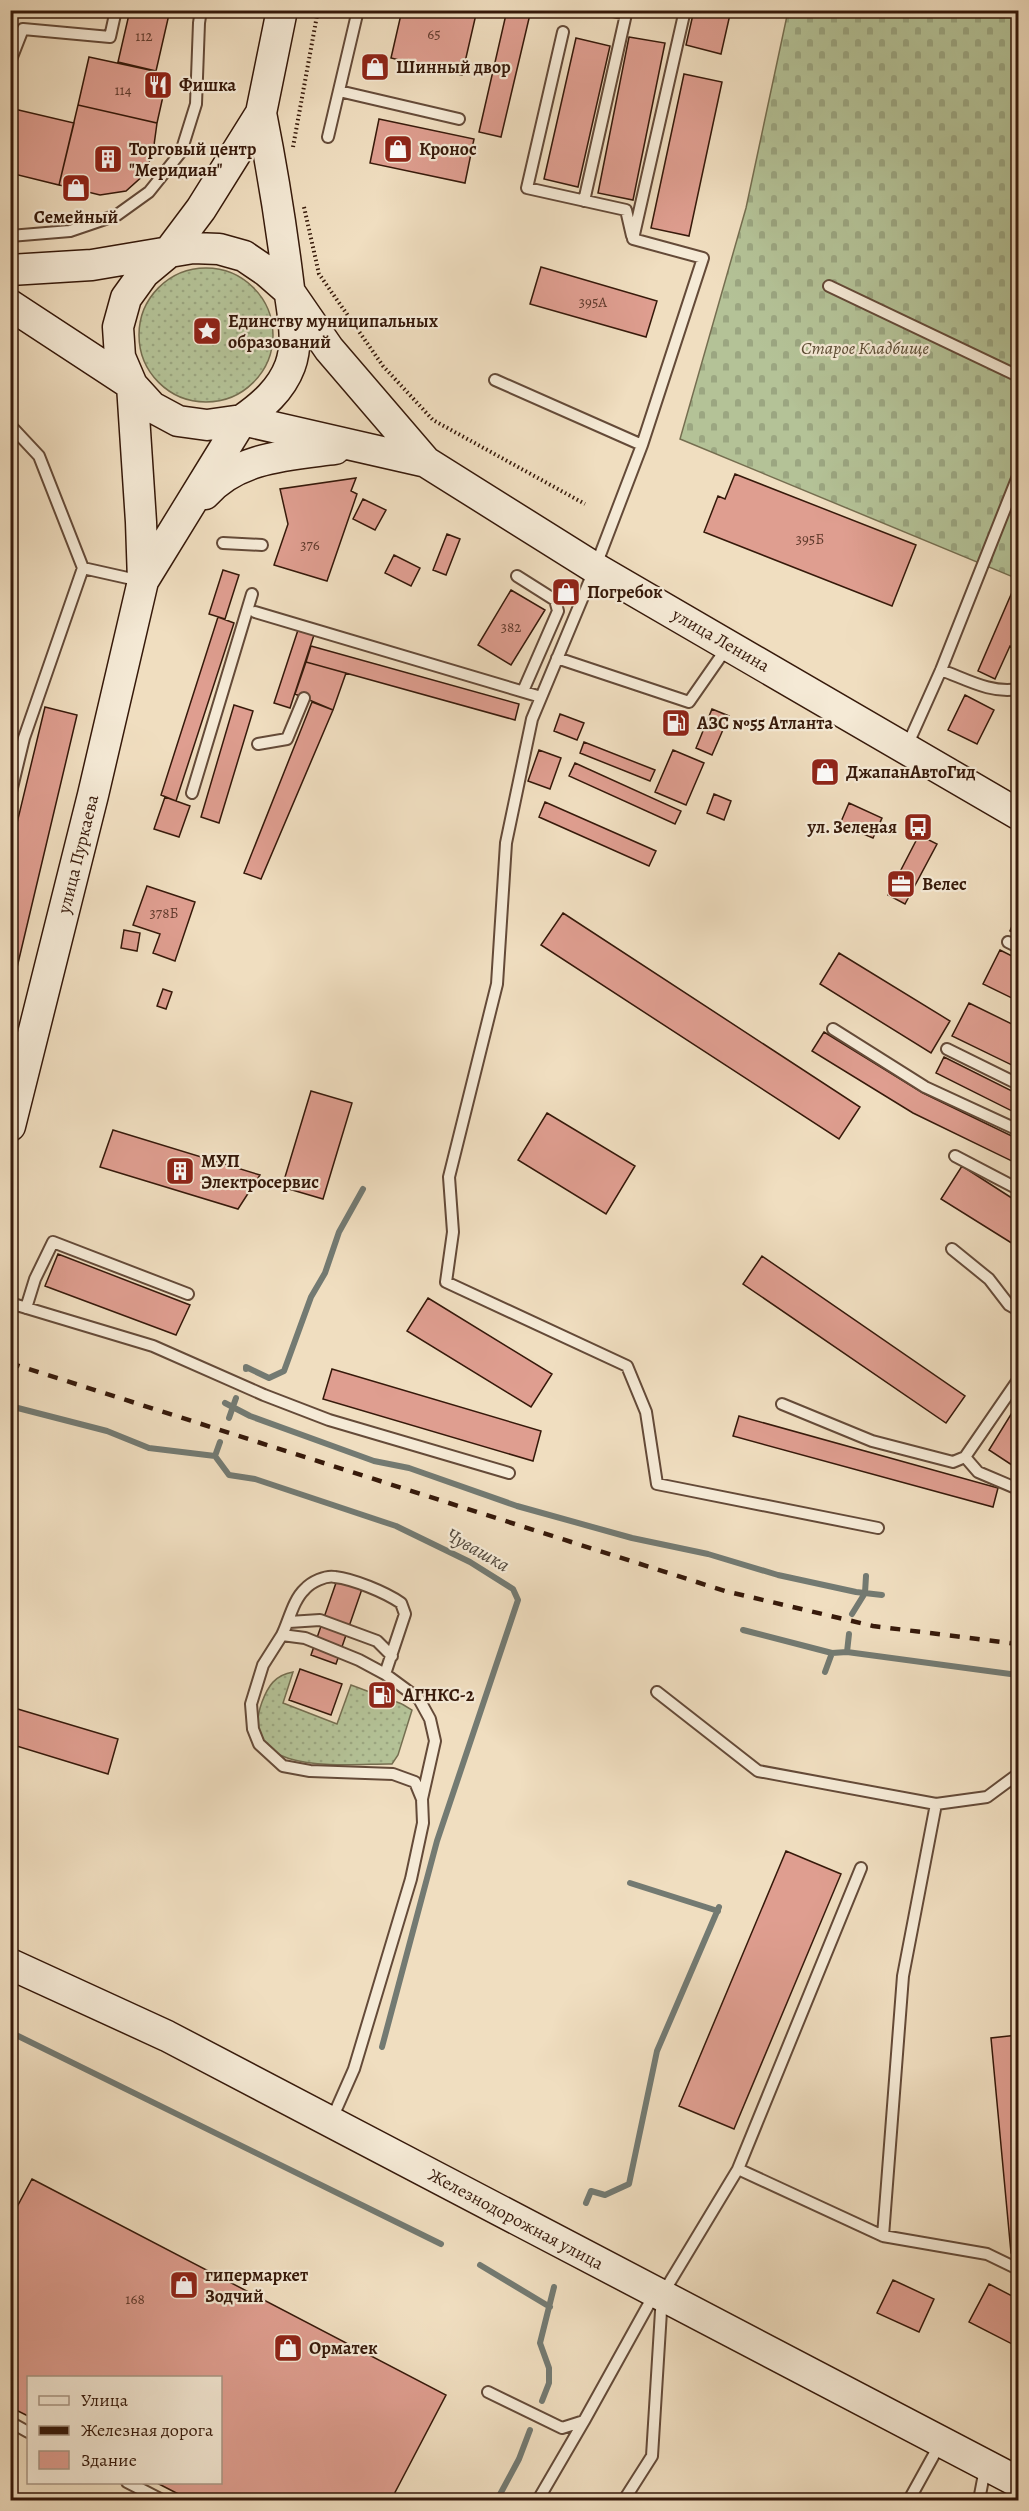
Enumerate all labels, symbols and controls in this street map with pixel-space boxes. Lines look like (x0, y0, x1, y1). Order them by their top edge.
house number: 65 (427, 24, 441, 44)
house number: 112 (135, 26, 153, 46)
shop icon: Шинный двор (359, 51, 391, 83)
place label: Шинный двор (396, 55, 511, 79)
restaurant icon: Фишка (142, 69, 174, 101)
place label: Фишка (179, 73, 237, 97)
house number: 114 (114, 80, 132, 100)
shop icon: Кронос (382, 133, 414, 165)
place label: Торговый центр "Меридиан" (129, 137, 257, 182)
place label: Кронос (419, 137, 477, 161)
building icon: Торговый центр "Меридиан" (92, 143, 124, 175)
shop icon: Семейный (60, 172, 92, 204)
place label: Семейный (34, 205, 118, 229)
house number: 395А (579, 292, 607, 312)
place label: Единству муниципальных образований (228, 309, 439, 354)
place icon: Единству муниципальных образований (191, 315, 223, 347)
park label: Старое Кладбище (801, 336, 929, 360)
house number: 395Б (796, 529, 824, 549)
house number: 376 (300, 535, 320, 555)
shop icon: Погребок (550, 576, 582, 608)
place label: Погребок (587, 580, 663, 604)
street label: улица Ленина (667, 602, 775, 678)
house number: 382 (501, 617, 521, 637)
fuel station icon: АЗС №55 Атланта (660, 707, 692, 739)
place label: АЗС №55 Атланта (696, 711, 833, 735)
shop icon: ДжапанАвтоГид (809, 756, 841, 788)
place label: ДжапанАвтоГид (846, 760, 976, 784)
street label: улица Пуркаева (51, 791, 105, 917)
bus stop icon: ул. Зеленая (902, 811, 934, 843)
place label: ул. Зеленая (806, 815, 897, 839)
office icon: Велес (885, 868, 917, 900)
place label: Велес (922, 872, 967, 896)
house number: 378Б (150, 903, 178, 923)
place label: МУП Электросервис (201, 1149, 319, 1194)
building icon: МУП Электросервис (164, 1155, 196, 1187)
water label: Чувашка (441, 1521, 515, 1579)
fuel station icon: АГНКС-2 (366, 1679, 398, 1711)
place label: АГНКС-2 (402, 1683, 475, 1707)
street label: Железнодорожная улица (424, 2163, 608, 2276)
place label: гипермаркет Зодчий (205, 2263, 308, 2308)
shop icon: гипермаркет Зодчий (168, 2269, 200, 2301)
house number: 168 (125, 2289, 145, 2309)
shop icon: Орматек (272, 2332, 304, 2364)
place label: Орматек (309, 2336, 378, 2360)
legend (27, 2376, 222, 2484)
text: Улица (81, 2388, 129, 2412)
text: Железная дорога (81, 2418, 214, 2442)
text: Здание (81, 2448, 137, 2472)

